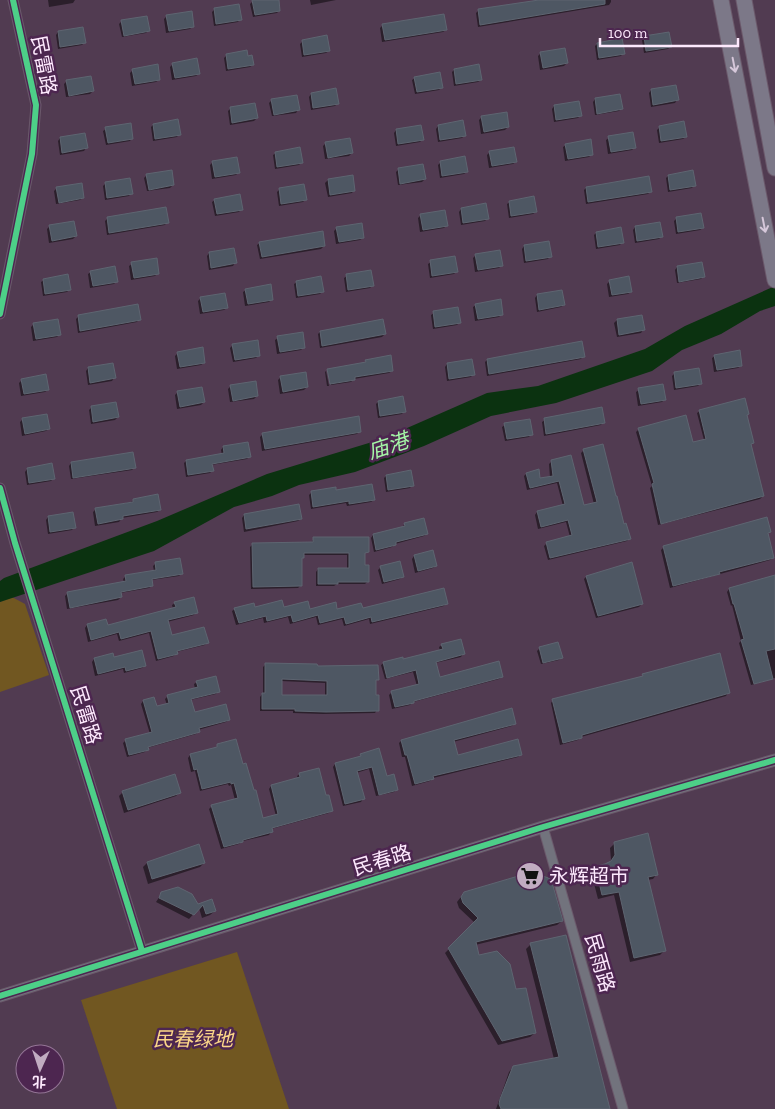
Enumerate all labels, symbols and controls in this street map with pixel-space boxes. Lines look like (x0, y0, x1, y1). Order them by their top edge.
scale bar (600, 15, 738, 47)
text: 100 m (608, 24, 647, 42)
street label: 民雷路 (26, 33, 62, 97)
one-way arrow (729, 57, 739, 73)
one-way arrow (760, 216, 770, 232)
water label: 庙港 (364, 426, 415, 464)
street label: 民雷路 (66, 683, 106, 747)
street label: 民春路 (350, 840, 414, 880)
supermarket icon: 永辉超市 (515, 861, 545, 891)
place label: 永辉超市 (549, 864, 629, 888)
street label: 民雨路 (580, 931, 620, 995)
park label: 民春绿地 (153, 1027, 235, 1051)
north arrow (15, 1044, 65, 1094)
text: 北 (32, 1073, 47, 1090)

